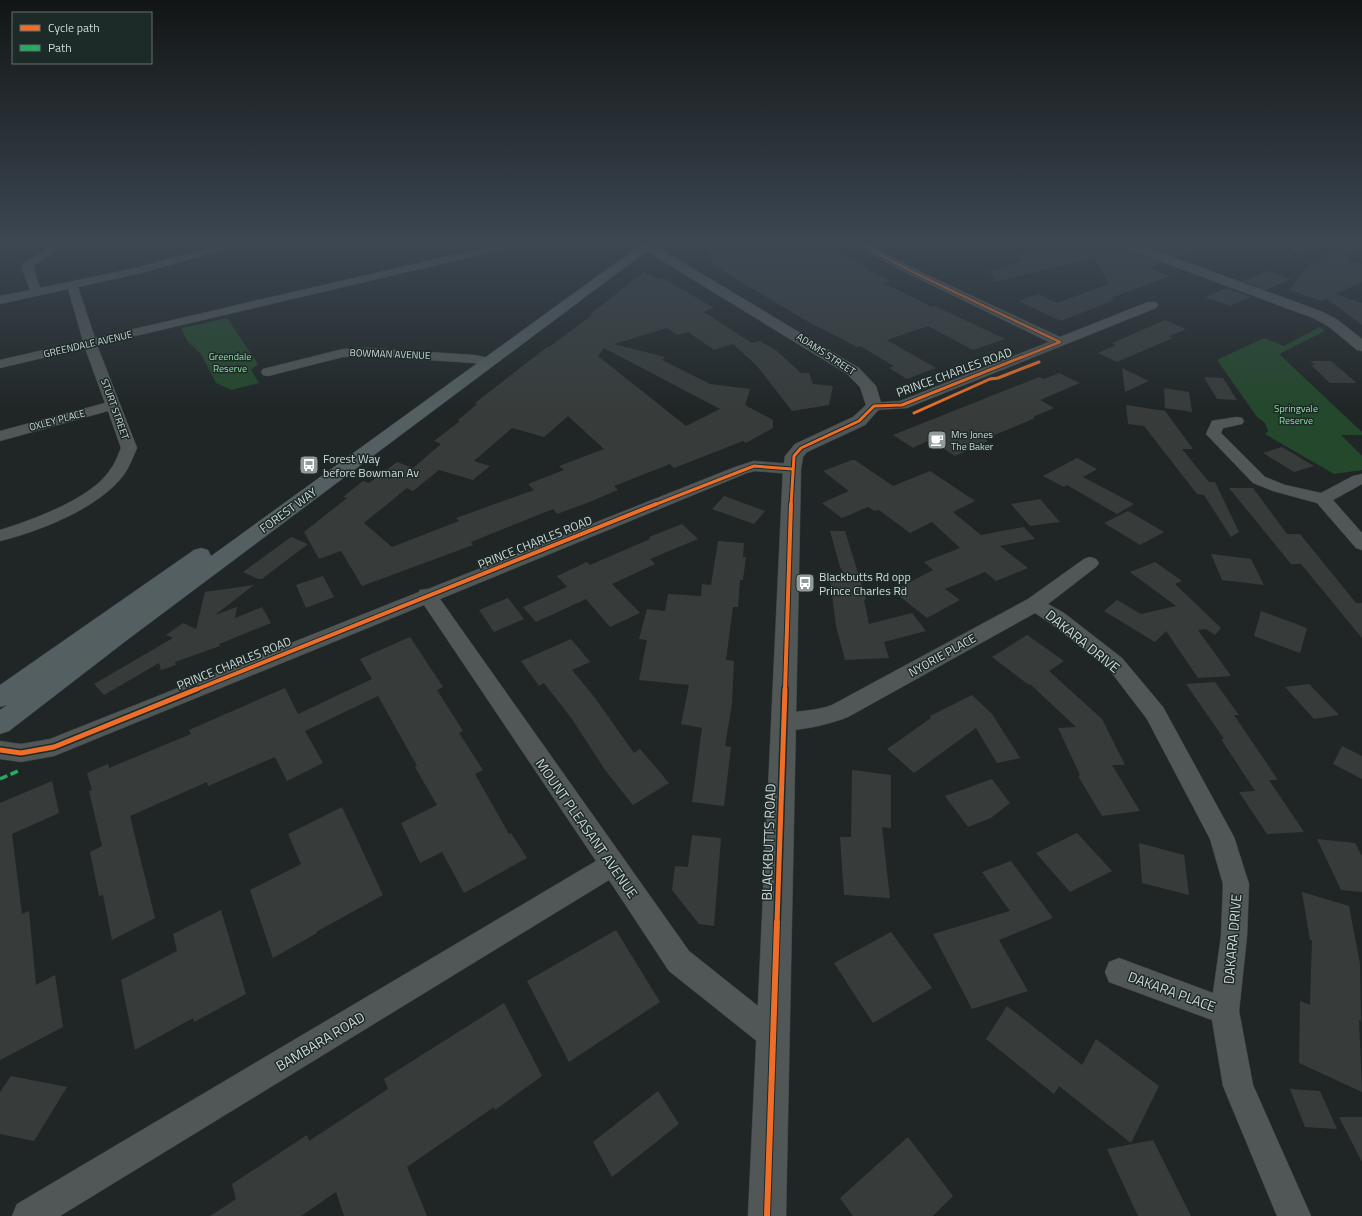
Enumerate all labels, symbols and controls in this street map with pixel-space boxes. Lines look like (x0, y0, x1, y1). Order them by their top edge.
legend (12, 12, 152, 64)
text: Cycle path (48, 18, 100, 37)
text: Path (48, 38, 72, 57)
street label: GREENDALE AVENUE (42, 326, 134, 362)
street label: ADAMS STREET (794, 329, 859, 379)
street label: PRINCE CHARLES ROAD (893, 342, 1015, 402)
street label: BOWMAN AVENUE (349, 345, 431, 363)
park label: Greendale Reserve (209, 349, 251, 376)
street label: STURT STREET (97, 376, 133, 442)
park label: Springvale Reserve (1274, 401, 1318, 428)
street label: OXLEY PLACE (27, 405, 87, 435)
place label: Mrs Jones The Baker (951, 427, 994, 454)
cafe icon: Mrs Jones The Baker (926, 429, 948, 451)
place label: Forest Way before Bowman Av (323, 449, 419, 482)
bus stop icon: Forest Way before Bowman Av (298, 454, 320, 476)
street label: FOREST WAY (255, 482, 321, 537)
street label: PRINCE CHARLES ROAD (475, 510, 595, 574)
place label: Blackbutts Rd opp Prince Charles Rd (819, 567, 911, 600)
bus stop icon: Blackbutts Rd opp Prince Charles Rd (794, 572, 816, 594)
street label: DAKARA DRIVE (1041, 604, 1125, 678)
street label: NYORIE PLACE (905, 628, 980, 681)
street label: PRINCE CHARLES ROAD (174, 631, 294, 695)
street label: MOUNT PLEASANT AVENUE (531, 754, 644, 903)
street label: BLACKBUTTS ROAD (755, 783, 781, 901)
street label: DAKARA DRIVE (1218, 893, 1246, 985)
street label: DAKARA PLACE (1125, 965, 1219, 1017)
street label: BAMBARA ROAD (272, 1006, 368, 1076)

